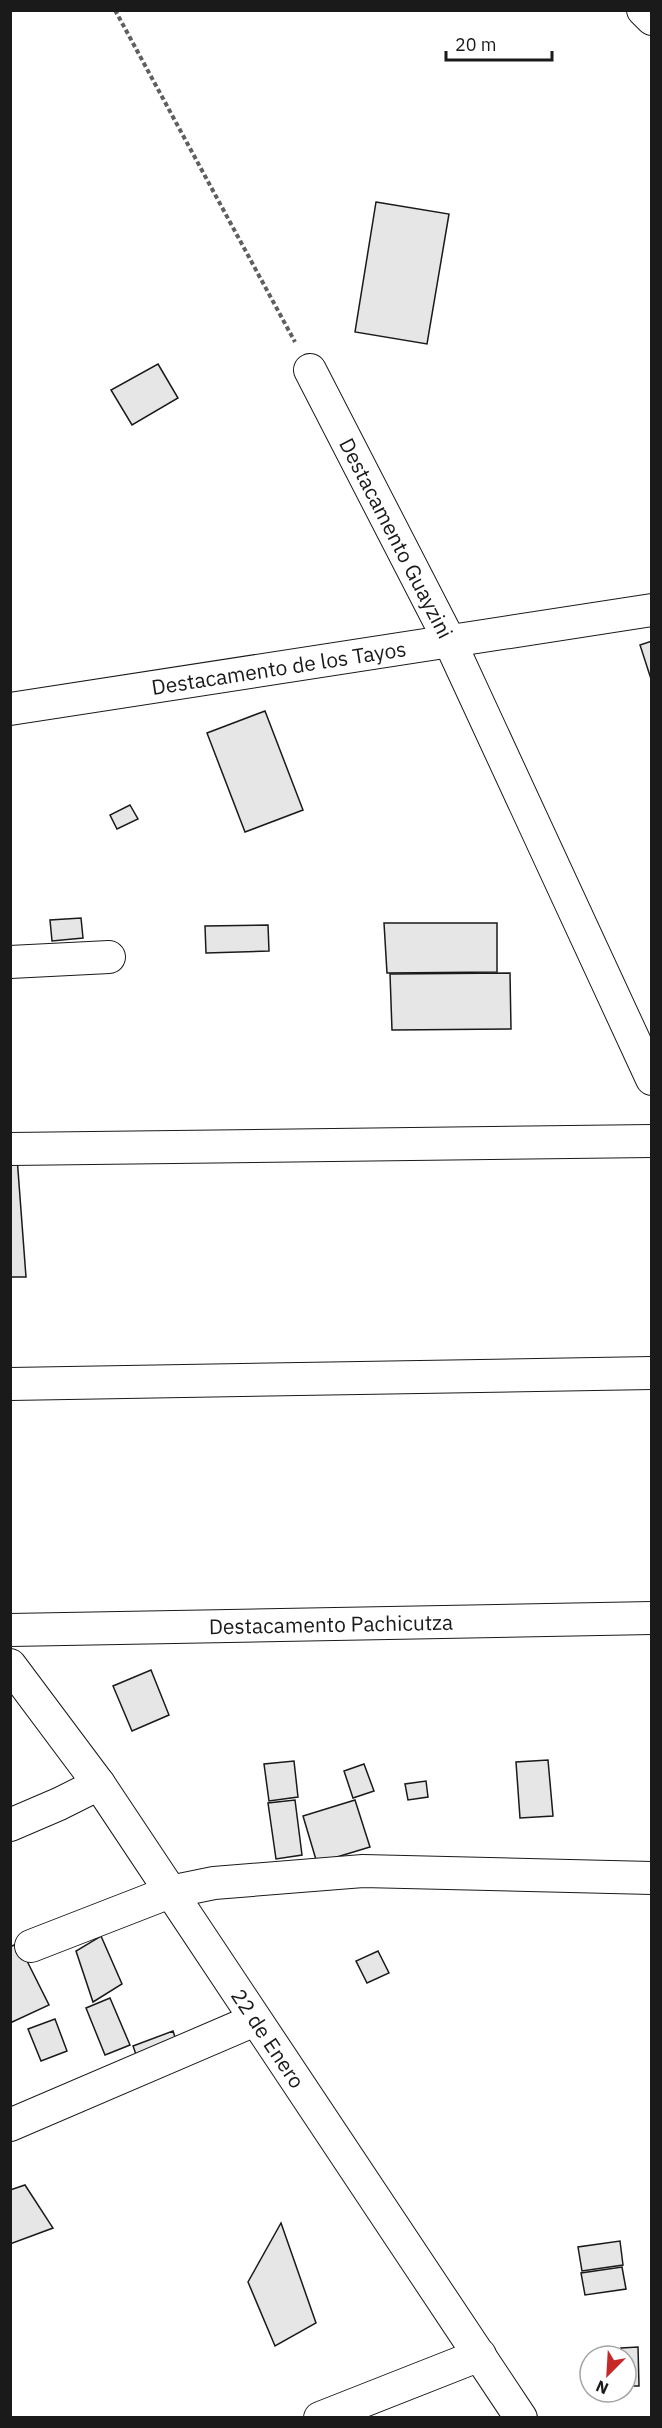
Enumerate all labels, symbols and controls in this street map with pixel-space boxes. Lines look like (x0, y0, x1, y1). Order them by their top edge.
scale bar (446, 24, 552, 62)
text: 20 m (455, 33, 497, 56)
street label: Destacamento Guayzini (333, 433, 460, 643)
street label: Destacamento de los Tayos (150, 634, 408, 701)
street label: Destacamento Pachicutza (209, 1608, 453, 1640)
street label: 22 de Enero (225, 1983, 311, 2093)
north arrow (578, 2344, 638, 2404)
text: N (593, 2376, 611, 2399)

